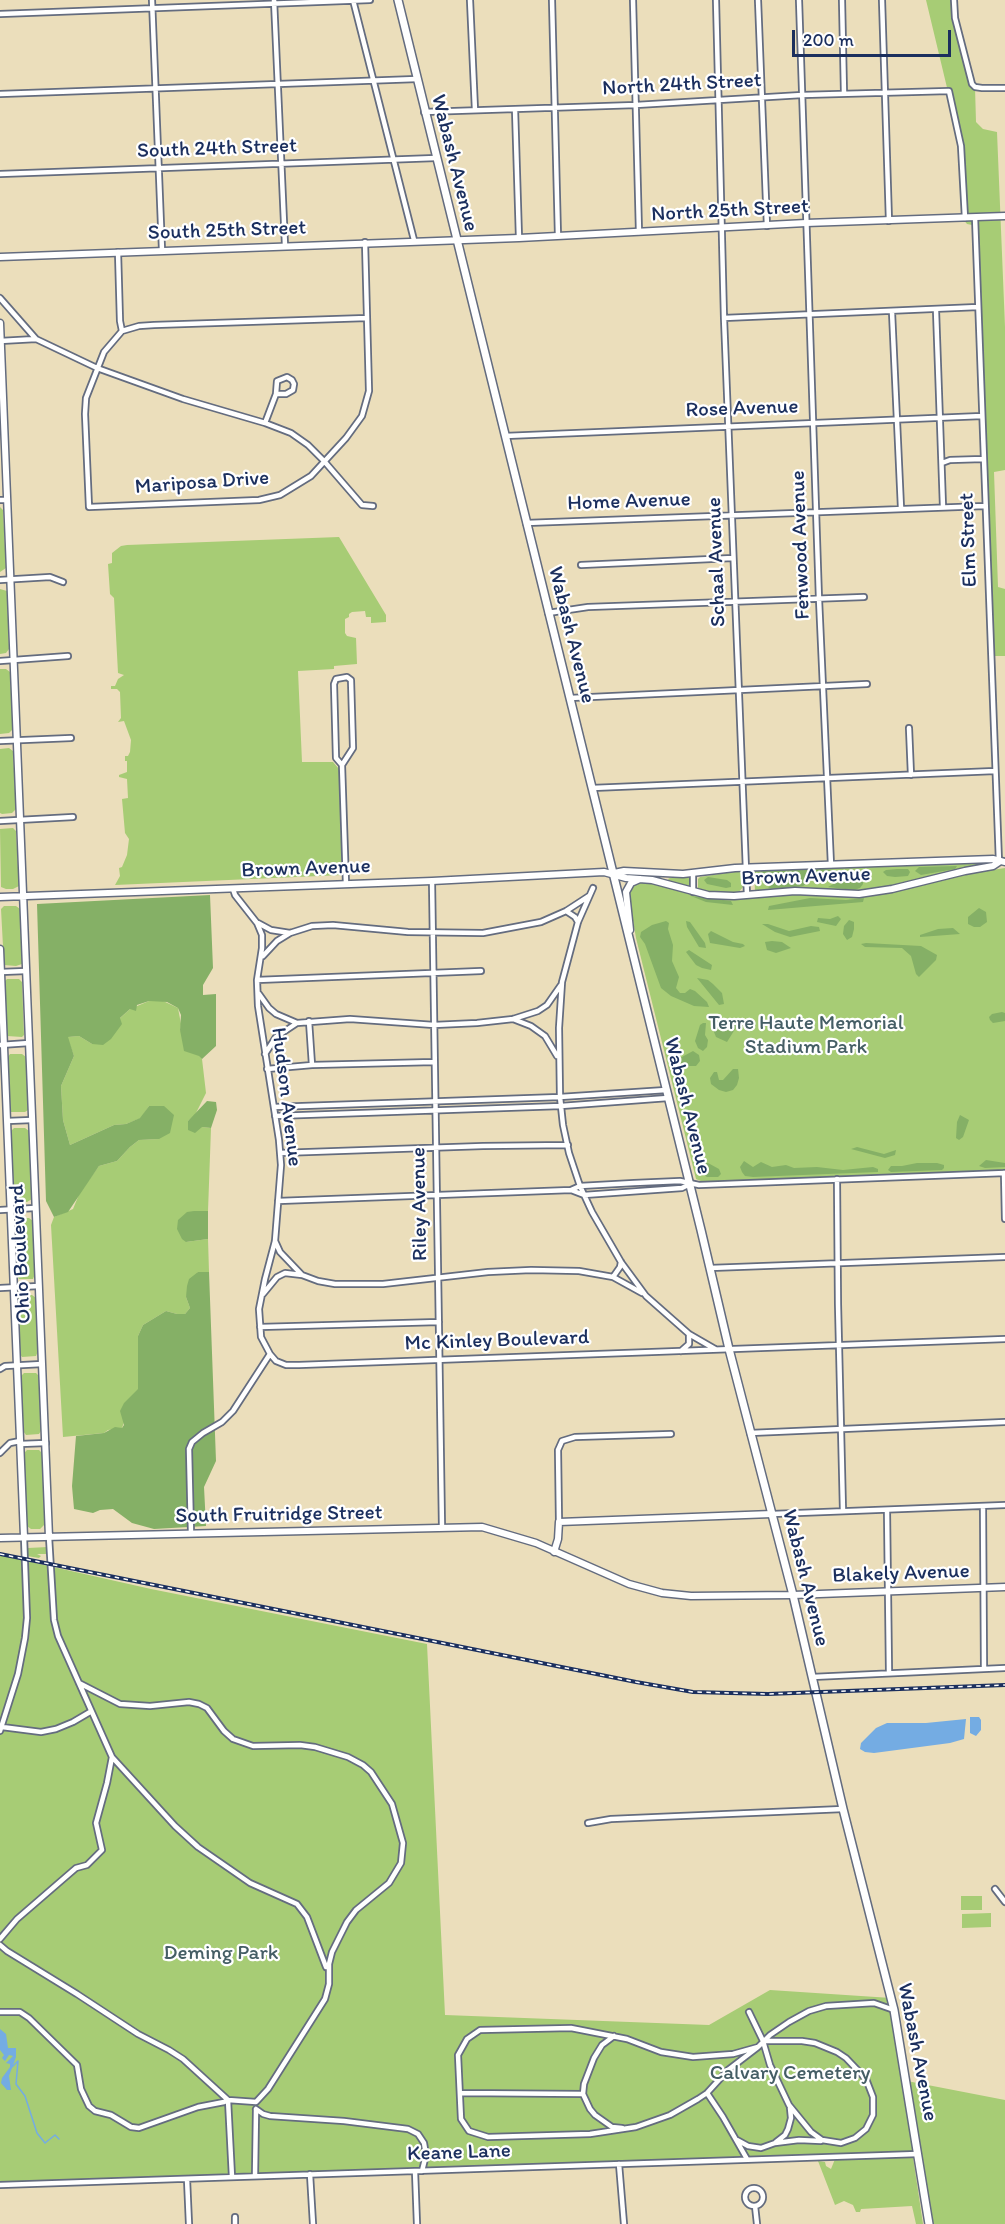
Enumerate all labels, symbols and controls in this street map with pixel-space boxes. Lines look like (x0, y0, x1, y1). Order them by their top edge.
scale bar (795, 18, 954, 56)
text: 200 m (803, 29, 854, 51)
street label: North 24th Street (602, 68, 762, 102)
street label: Wabash Avenue (425, 92, 483, 234)
street label: South 24th Street (137, 134, 297, 164)
street label: North 25th Street (650, 194, 810, 228)
street label: South 25th Street (147, 216, 307, 246)
street label: Rose Avenue (685, 394, 799, 424)
street label: Mariposa Drive (134, 466, 270, 500)
street label: Fenwood Avenue (786, 470, 816, 620)
street label: Home Avenue (567, 487, 691, 517)
street label: Elm Street (955, 492, 983, 588)
street label: Schaal Avenue (702, 497, 732, 627)
street label: Wabash Avenue (542, 564, 600, 706)
street label: Brown Avenue (241, 854, 371, 884)
street label: Brown Avenue (741, 862, 871, 892)
park label: Terre Haute Memorial Stadium Park (708, 1011, 904, 1061)
street label: Hudson Avenue (265, 1026, 307, 1168)
street label: Wabash Avenue (658, 1035, 716, 1177)
street label: Riley Avenue (406, 1147, 434, 1261)
street label: Ohio Boulevard (5, 1184, 37, 1324)
street label: Mc Kinley Boulevard (404, 1325, 590, 1357)
street label: South Fruitridge Street (175, 1501, 383, 1529)
street label: Wabash Avenue (776, 1507, 834, 1649)
street label: Blakely Avenue (832, 1559, 970, 1589)
park label: Deming Park (164, 1941, 278, 1967)
street label: Wabash Avenue (891, 1981, 943, 2123)
park label: Calvary Cemetery (710, 2061, 870, 2087)
street label: Keane Lane (407, 2139, 511, 2167)

